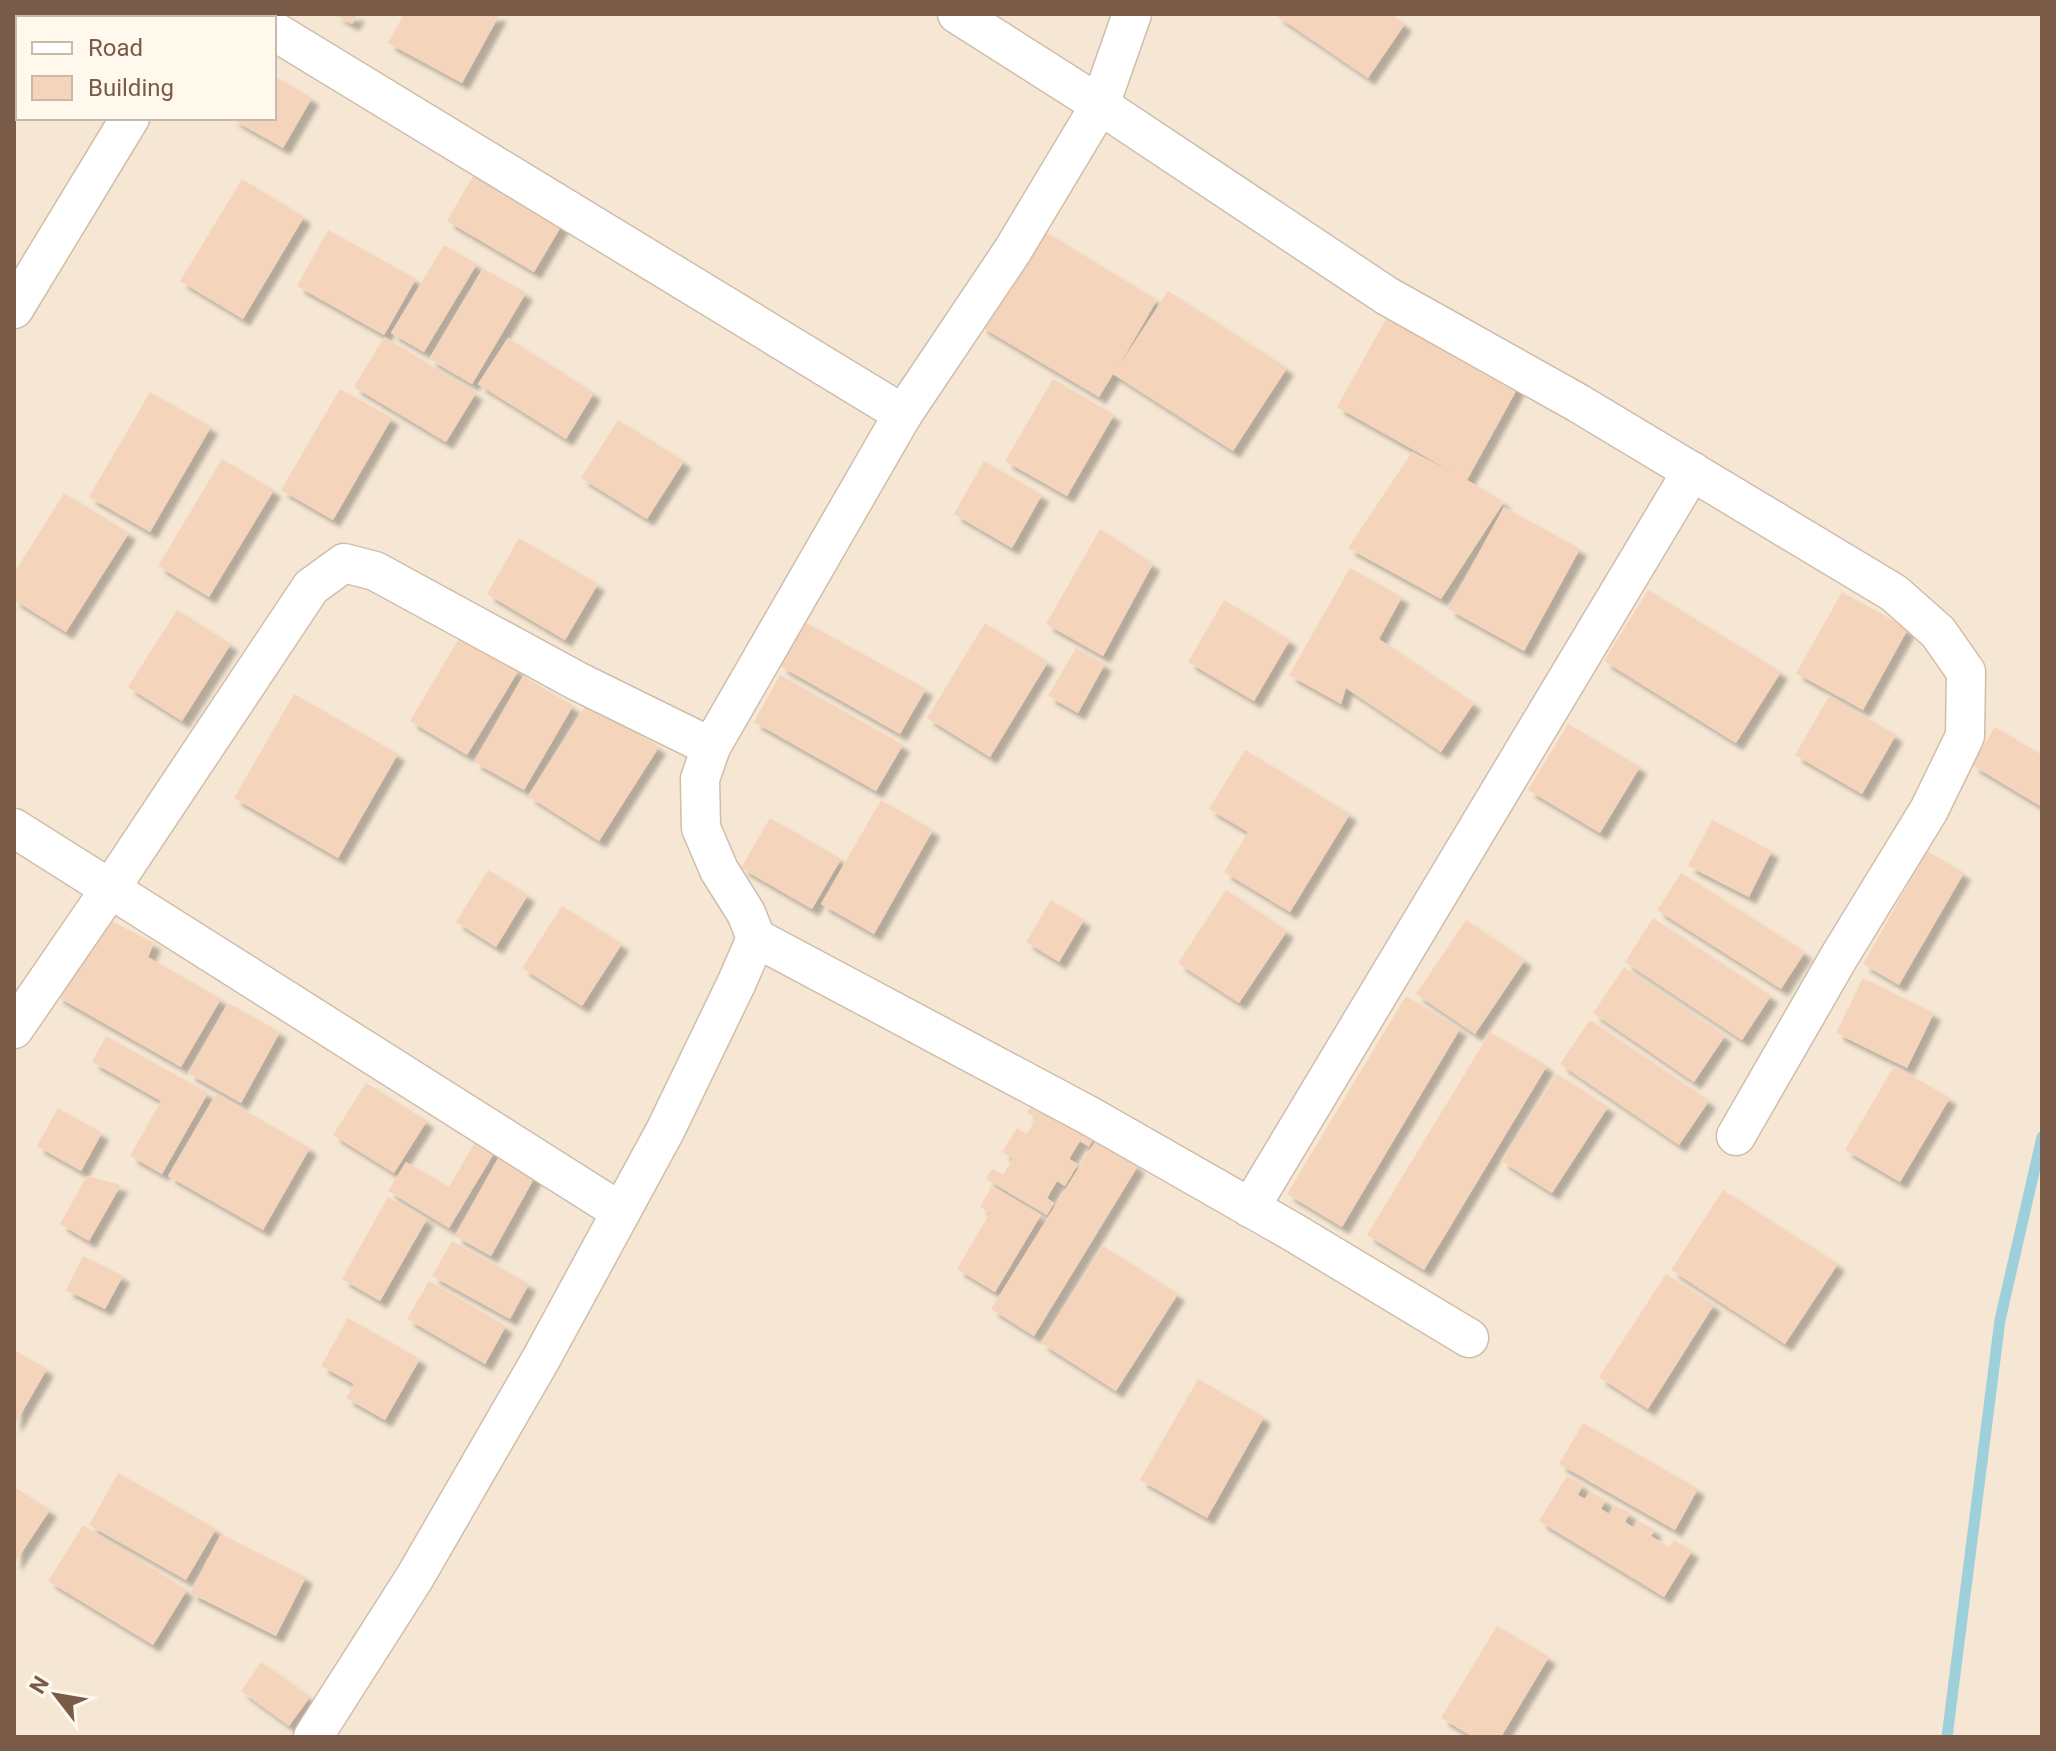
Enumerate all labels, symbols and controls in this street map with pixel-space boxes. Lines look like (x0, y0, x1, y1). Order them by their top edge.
legend (16, 16, 276, 120)
text: Road (88, 34, 143, 62)
text: Building (88, 74, 174, 102)
north arrow (16, 1655, 96, 1735)
text: N (25, 1672, 54, 1698)

